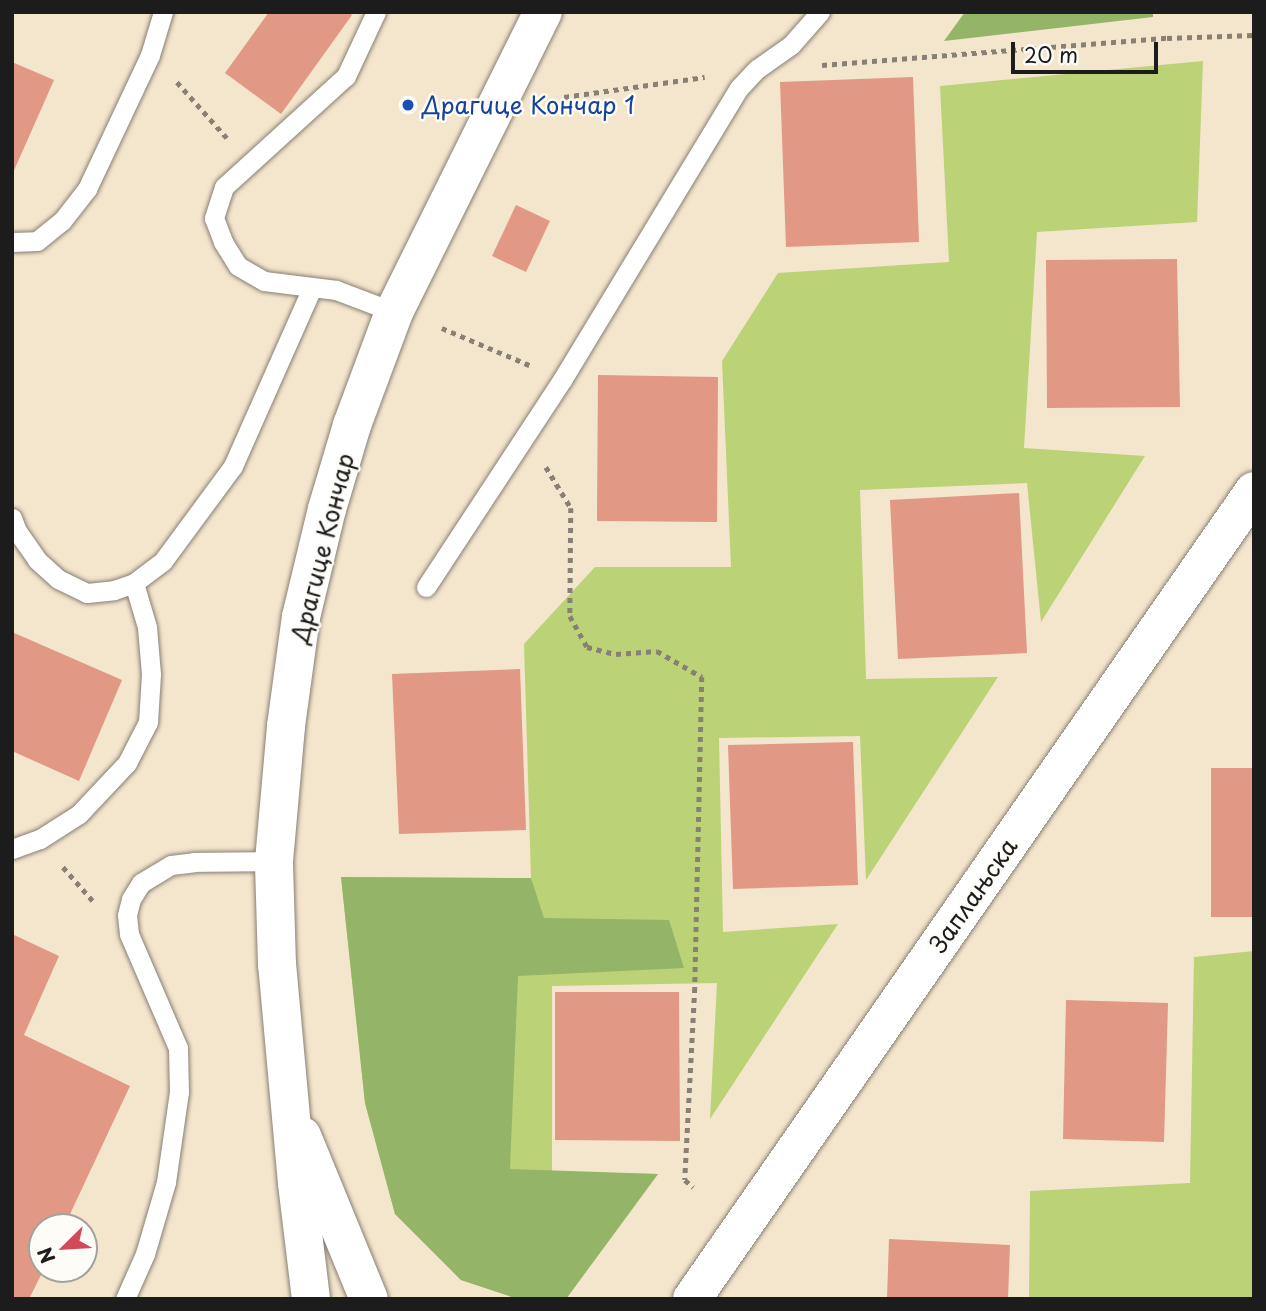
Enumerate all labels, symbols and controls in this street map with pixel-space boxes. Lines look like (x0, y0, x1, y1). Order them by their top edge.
scale bar (1014, 28, 1161, 72)
text: 20 m (1024, 38, 1078, 70)
place label: Драгице Кончар 1 (422, 91, 635, 119)
marker: Драгице Кончар 1 (400, 97, 416, 113)
street label: Драгице Кончар (285, 450, 359, 646)
street label: Заплањска (923, 832, 1023, 958)
north arrow (28, 1213, 98, 1283)
text: N (30, 1243, 61, 1268)

